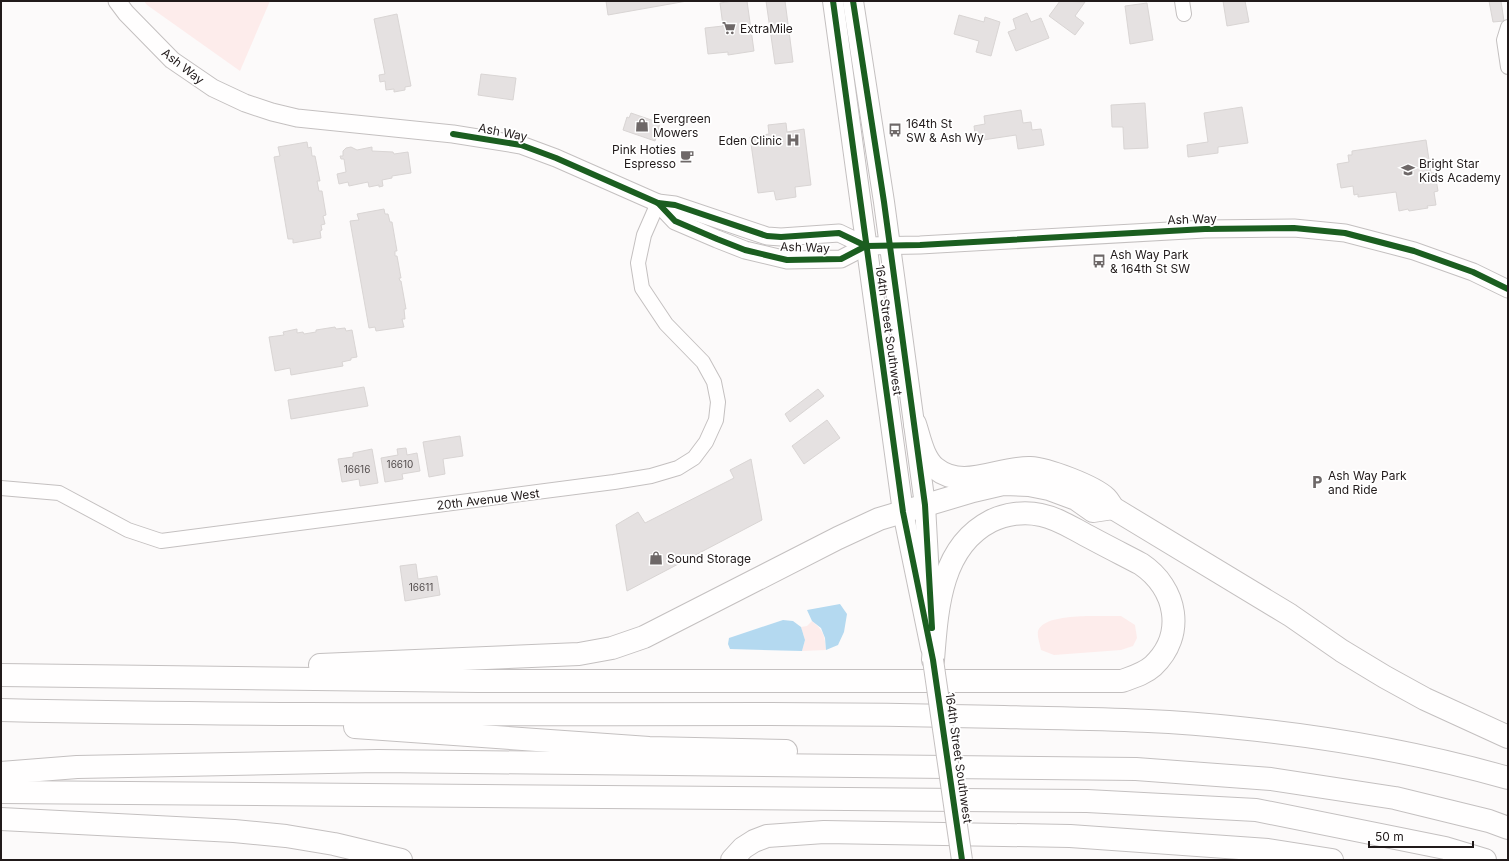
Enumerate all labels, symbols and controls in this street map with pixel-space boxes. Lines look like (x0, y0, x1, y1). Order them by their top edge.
supermarket icon: ExtraMile (721, 20, 737, 36)
place label: ExtraMile (740, 21, 793, 36)
street label: Ash Way (159, 45, 207, 87)
place label: Evergreen Mowers (653, 111, 711, 140)
place label: 164th St SW & Ash Wy (906, 116, 984, 145)
shop icon: Evergreen Mowers (634, 117, 650, 133)
street label: Ash Way (477, 120, 529, 144)
bus stop icon: 164th St SW & Ash Wy (887, 122, 903, 138)
hospital icon: Eden Clinic (785, 132, 801, 148)
place label: Eden Clinic (719, 133, 782, 148)
place label: Pink Hoties Espresso (612, 142, 676, 171)
cafe icon: Pink Hoties Espresso (679, 148, 695, 164)
place label: Bright Star Kids Academy (1419, 156, 1501, 185)
school or university icon: Bright Star Kids Academy (1400, 162, 1416, 178)
street label: Ash Way (1167, 211, 1217, 227)
street label: Ash Way (780, 239, 830, 255)
place label: Ash Way Park & 164th St SW (1110, 247, 1190, 276)
bus stop icon: Ash Way Park & 164th St SW (1091, 253, 1107, 269)
street label: 164th Street Southwest (872, 264, 906, 396)
house number: 16610 (387, 458, 413, 470)
house number: 16616 (344, 463, 370, 475)
place label: Ash Way Park and Ride (1328, 468, 1407, 497)
parking icon: Ash Way Park and Ride (1309, 474, 1325, 490)
street label: 20th Avenue West (436, 485, 540, 513)
shop icon: Sound Storage (648, 550, 664, 566)
place label: Sound Storage (667, 551, 751, 566)
house number: 16611 (409, 581, 433, 593)
street label: 164th Street Southwest (942, 692, 976, 824)
scale bar (1369, 823, 1473, 849)
text: 50 m (1375, 829, 1404, 844)

